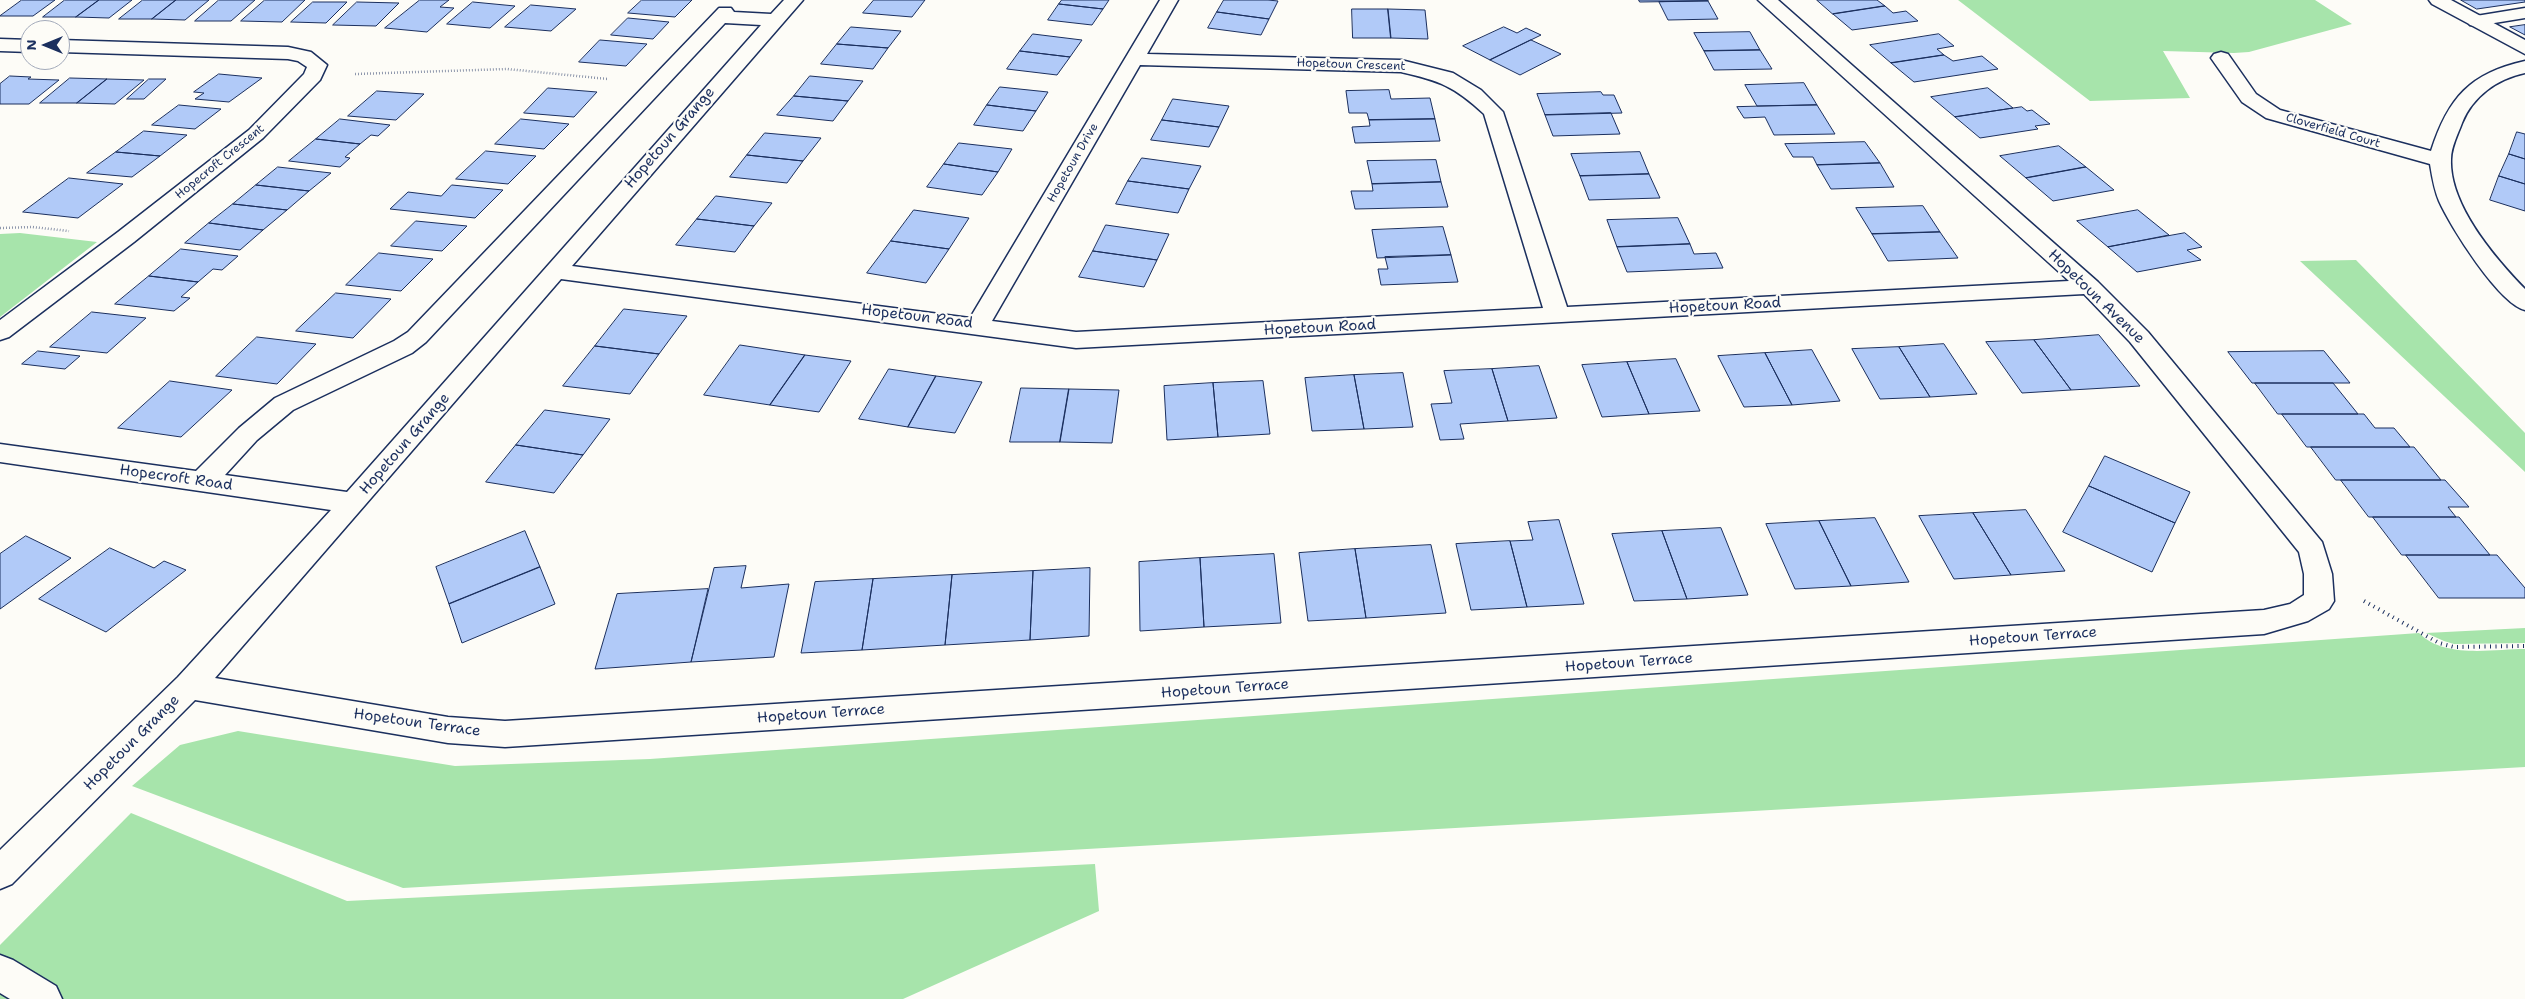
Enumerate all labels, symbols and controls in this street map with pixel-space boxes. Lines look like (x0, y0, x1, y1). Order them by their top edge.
north arrow (20, 20, 70, 70)
text: N (22, 39, 40, 51)
street label: Hopetoun Crescent (1296, 56, 1406, 74)
street label: Hopetoun Grange (621, 84, 719, 192)
street label: Cloverfield Court (2284, 111, 2382, 151)
street label: Hopetoun Drive (1044, 121, 1102, 205)
street label: Hopecroft Crescent (173, 122, 267, 202)
street label: Hopetoun Avenue (2044, 246, 2148, 348)
street label: Hopetoun Road (1668, 294, 1782, 318)
street label: Hopetoun Road (860, 301, 974, 333)
street label: Hopetoun Road (1263, 316, 1377, 340)
street label: Hopetoun Grange (356, 390, 454, 498)
street label: Hopecroft Road (118, 461, 234, 495)
street label: Hopetoun Terrace (1968, 624, 2098, 650)
street label: Hopetoun Terrace (1564, 650, 1694, 676)
street label: Hopetoun Terrace (1160, 676, 1290, 702)
street label: Hopetoun Grange (80, 691, 184, 795)
street label: Hopetoun Terrace (756, 701, 886, 727)
street label: Hopetoun Terrace (352, 705, 482, 741)

